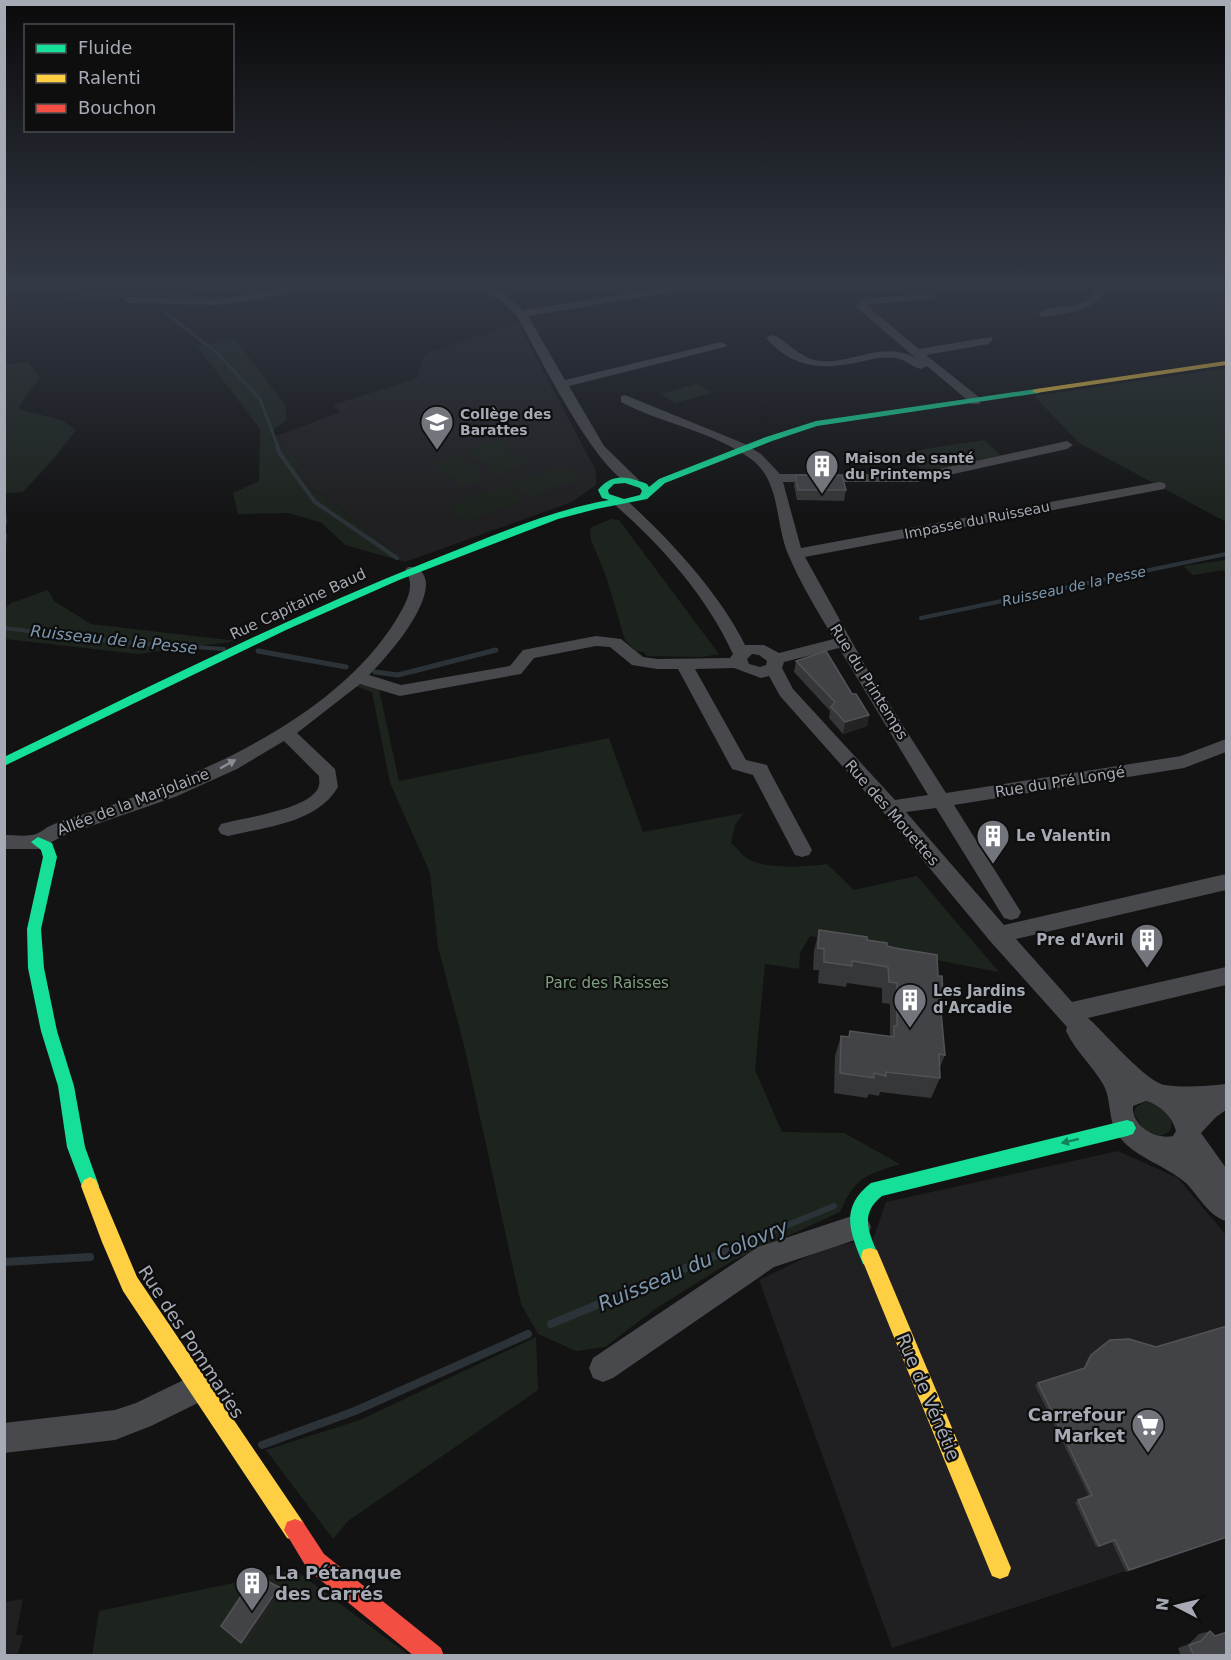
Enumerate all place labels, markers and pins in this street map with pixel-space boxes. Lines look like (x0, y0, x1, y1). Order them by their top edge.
school or university icon: Collège des Barattes (419, 404, 455, 451)
place label: Collège des Barattes (460, 406, 551, 438)
building icon: Maison de santé du Printemps (804, 448, 840, 495)
place label: Maison de santé du Printemps (845, 450, 974, 482)
building icon: Le Valentin (975, 818, 1011, 865)
place label: Le Valentin (1016, 827, 1111, 845)
building icon: Pre d'Avril (1129, 922, 1165, 969)
place label: Pre d'Avril (1036, 931, 1124, 949)
building icon: Les Jardins d'Arcadie (892, 982, 928, 1029)
place label: Les Jardins d'Arcadie (933, 982, 1026, 1017)
place label: Carrefour Market (1028, 1404, 1125, 1446)
supermarket icon: Carrefour Market (1130, 1407, 1166, 1454)
place label: La Pétanque des Carrés (275, 1562, 402, 1604)
building icon: La Pétanque des Carrés (234, 1565, 270, 1612)

